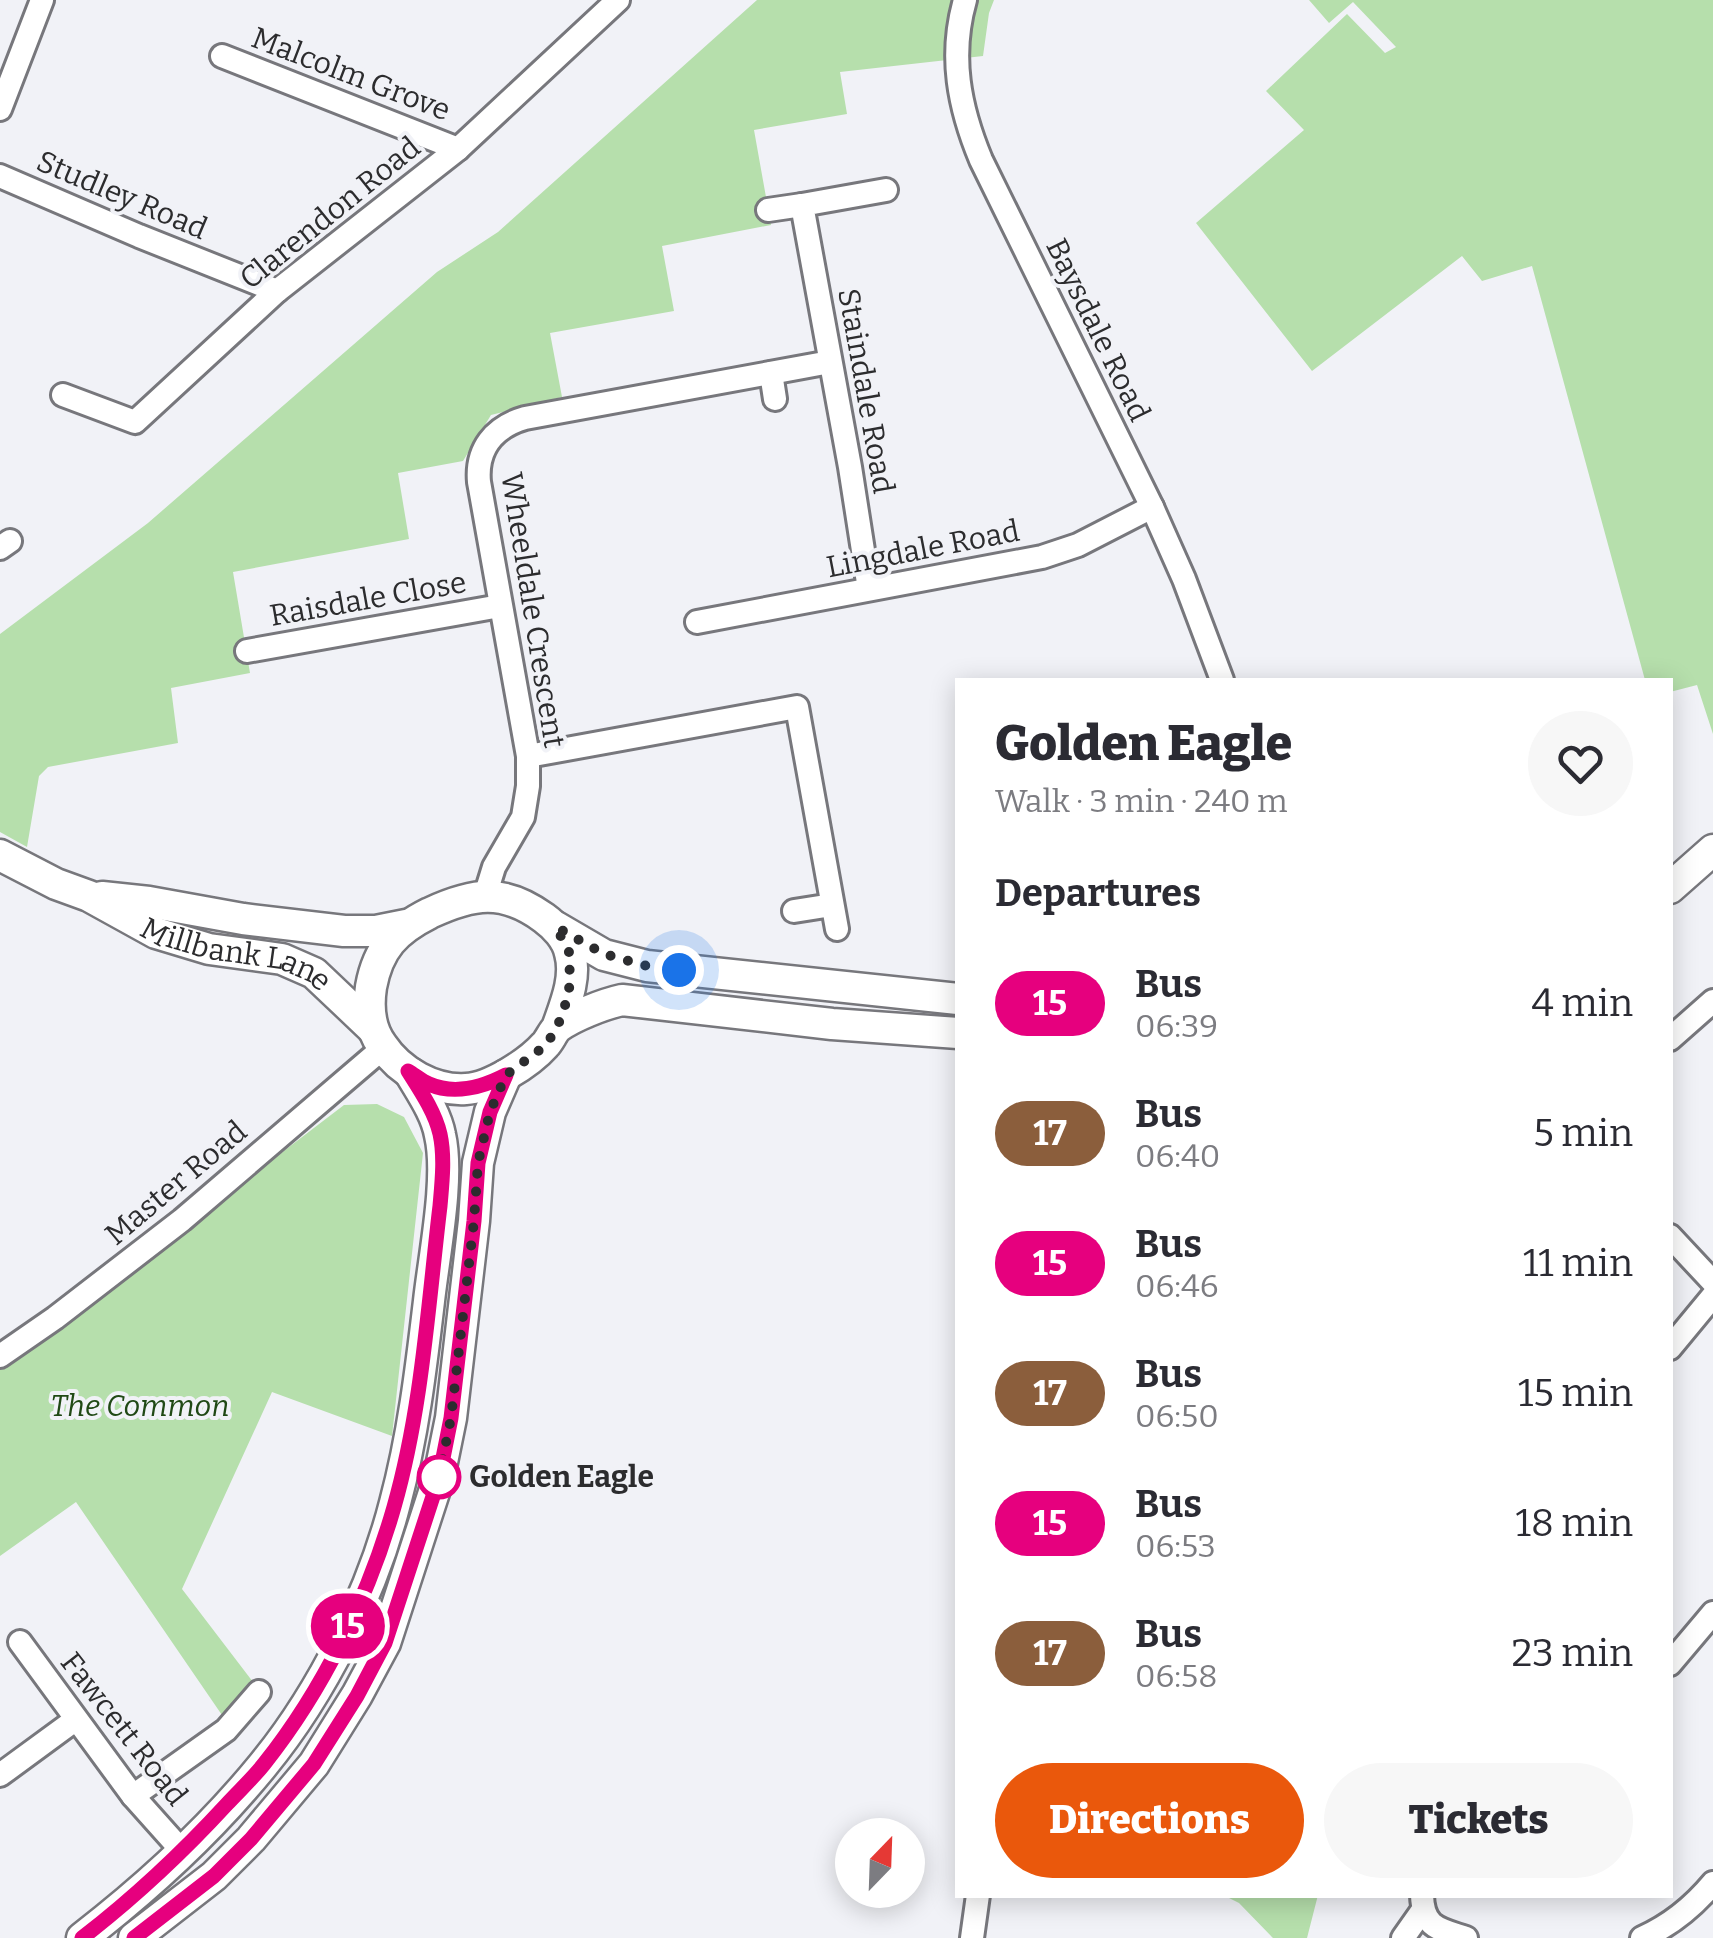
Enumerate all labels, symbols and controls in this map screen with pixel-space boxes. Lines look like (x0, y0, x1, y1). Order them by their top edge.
street label: Malcolm Grove (247, 20, 455, 128)
street label: Clarendon Road (233, 129, 428, 297)
street label: Studley Road (31, 143, 213, 247)
street label: Baysdale Road (1038, 233, 1158, 428)
street label: Staindale Road (830, 286, 902, 497)
street label: Wheeldale Crescent (493, 470, 573, 750)
street label: Lingdale Road (823, 513, 1023, 585)
street label: Raisdale Close (267, 564, 469, 634)
button: heart (1528, 711, 1633, 816)
text: Golden Eagle (995, 715, 1292, 773)
text: Walk · 3 min · 240 m (995, 782, 1288, 820)
text: Departures (995, 870, 1201, 916)
street label: Millbank Lane (134, 910, 339, 998)
your location (654, 945, 704, 995)
text: Bus (1135, 961, 1202, 1007)
text: 4 min (1532, 980, 1633, 1026)
text: 15 (1033, 982, 1067, 1024)
text: 06:39 (1135, 1007, 1218, 1045)
text: Bus (1135, 1091, 1202, 1137)
text: 5 min (1533, 1110, 1633, 1156)
text: 17 (1033, 1112, 1067, 1154)
street label: Master Road (98, 1113, 254, 1253)
text: 06:40 (1135, 1137, 1220, 1175)
text: Bus (1135, 1221, 1202, 1267)
text: 11 min (1523, 1240, 1633, 1286)
text: 15 (1033, 1242, 1067, 1284)
text: 06:46 (1135, 1267, 1219, 1305)
text: Bus (1135, 1351, 1202, 1397)
text: 15 min (1518, 1370, 1633, 1416)
text: 17 (1033, 1372, 1067, 1414)
park label: The Common (51, 1388, 229, 1424)
text: 06:50 (1135, 1397, 1219, 1435)
marker: Golden Eagle (418, 1456, 460, 1498)
place label: Golden Eagle (469, 1459, 654, 1495)
text: Bus (1135, 1481, 1202, 1527)
text: 18 min (1516, 1500, 1633, 1546)
text: 15 (1033, 1502, 1067, 1544)
text: 06:53 (1135, 1527, 1216, 1565)
line badge: 15 (303, 1594, 393, 1658)
text: 15 (331, 1605, 365, 1647)
text: Bus (1135, 1611, 1202, 1657)
text: 23 min (1511, 1630, 1633, 1676)
text: 17 (1033, 1632, 1067, 1674)
street label: Fawcett Road (53, 1645, 195, 1813)
text: 06:58 (1135, 1657, 1217, 1695)
button: Directions (995, 1763, 1304, 1878)
button: Tickets (1324, 1763, 1633, 1878)
north arrow (835, 1818, 925, 1908)
map controls (835, 1818, 925, 1908)

